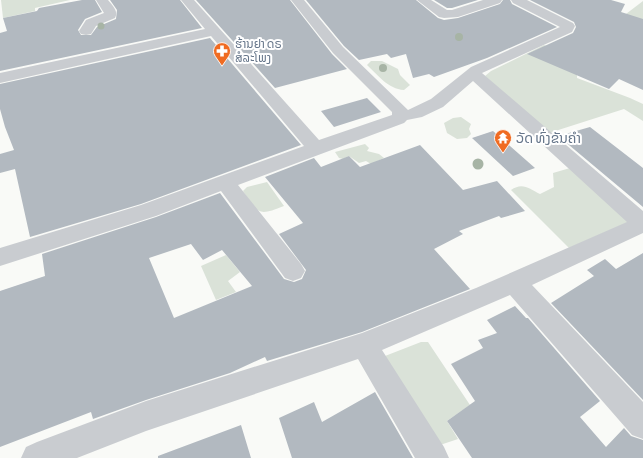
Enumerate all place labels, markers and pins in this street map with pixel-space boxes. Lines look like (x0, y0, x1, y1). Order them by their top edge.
place label: ຮ້ານຢາ ດຣ ສໍລະໂພງ (235, 37, 282, 66)
pharmacy icon: ຮ້ານຢາ ດຣ ສໍລະໂພງ (212, 41, 232, 66)
temple icon: ວັດ ທົ່ງຂັນຄຳ (493, 128, 513, 153)
place label: ວັດ ທົ່ງຂັນຄຳ (516, 128, 581, 147)

